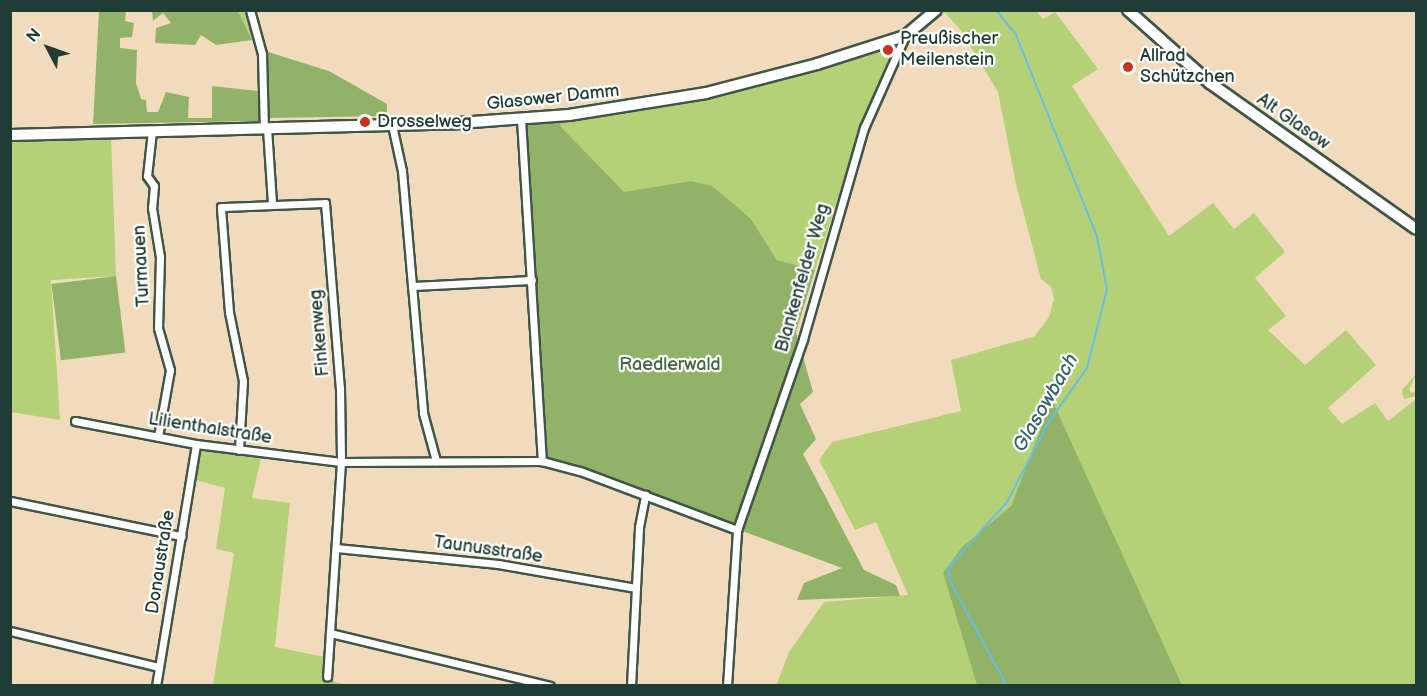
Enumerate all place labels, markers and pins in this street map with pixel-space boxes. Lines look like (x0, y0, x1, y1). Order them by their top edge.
place label: Preußischer Meilenstein (900, 29, 998, 72)
marker: Preußischer Meilenstein (881, 43, 895, 57)
place label: Allrad Schützchen (1140, 46, 1235, 88)
marker: Allrad Schützchen (1121, 60, 1135, 74)
place label: Drosselweg (377, 111, 472, 133)
marker: Drosselweg (358, 115, 372, 129)

